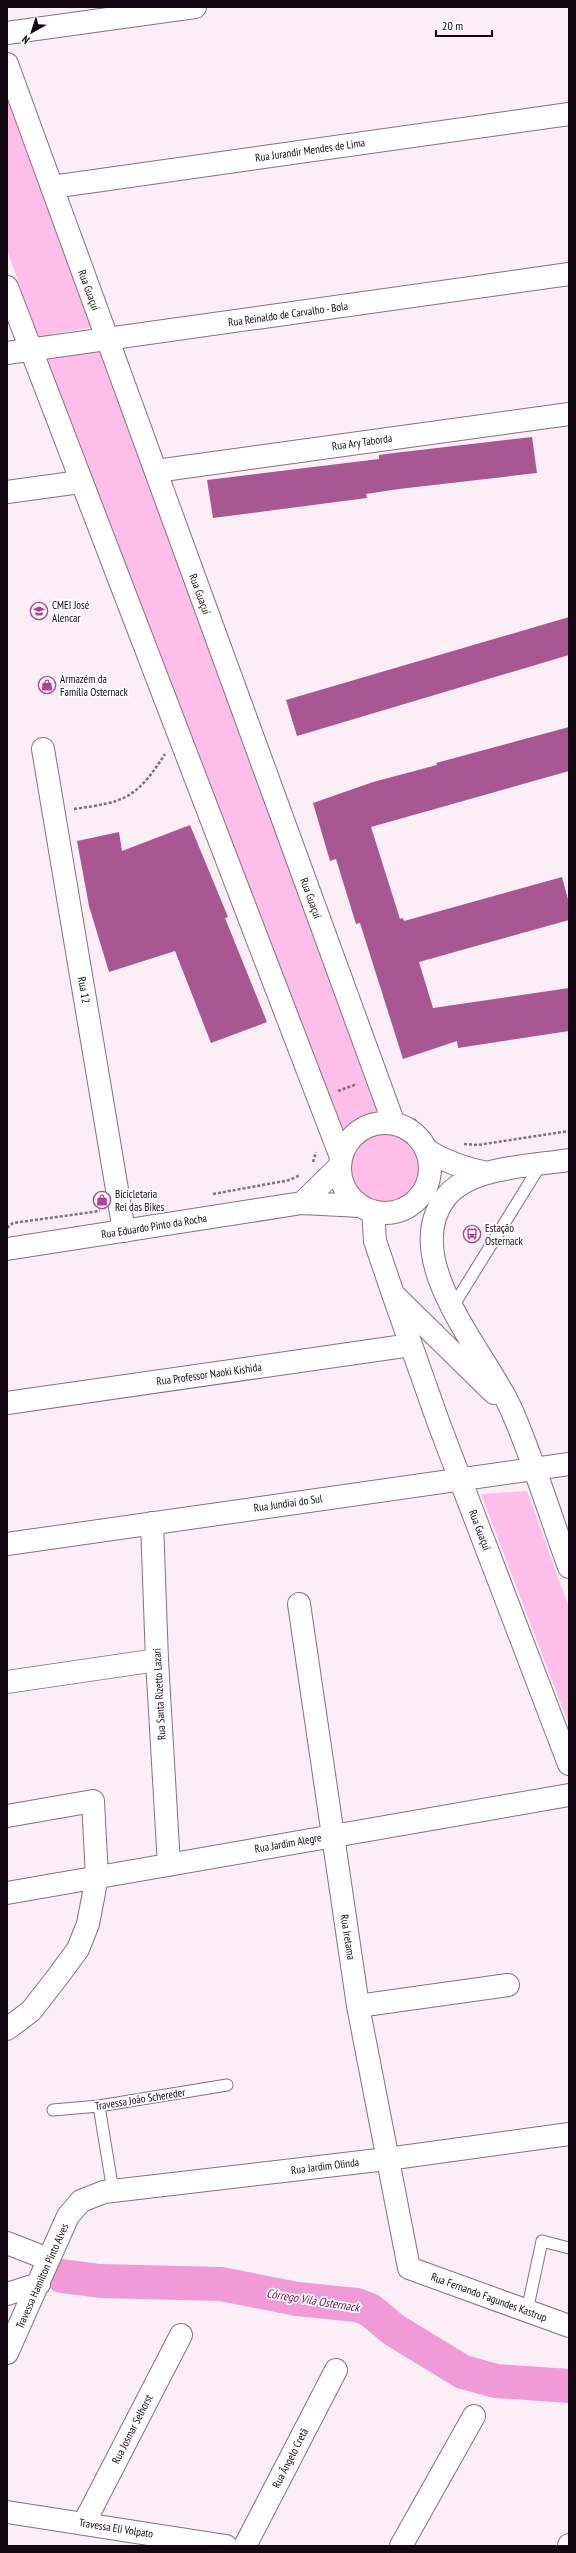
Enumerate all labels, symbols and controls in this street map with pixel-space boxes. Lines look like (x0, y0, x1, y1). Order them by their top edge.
north arrow (12, 12, 52, 52)
scale bar (436, 12, 492, 38)
text: 20 m (442, 18, 463, 33)
text: N (19, 32, 32, 47)
street label: Rua Jurandir Mendes de Lima (254, 135, 366, 165)
street label: Rua Guaçuí (75, 268, 103, 313)
street label: Rua Reinaldo de Carvalho - Bola (227, 299, 349, 329)
street label: Rua Ary Taborda (331, 431, 393, 453)
street label: Rua Guaçuí (186, 572, 214, 617)
place label: CMEI José Alencar (52, 598, 90, 625)
school or university icon: CMEI José Alencar (29, 601, 49, 621)
place label: Armazém da Família Osternack (60, 672, 129, 699)
shop icon: Armazém da Família Osternack (37, 675, 57, 695)
street label: Rua Guaçuí (297, 876, 325, 921)
street label: Rua 12 (75, 976, 93, 1004)
place label: Bicicletaria Rei das Bikes (115, 1187, 165, 1214)
shop icon: Bicicletaria Rei das Bikes (92, 1190, 112, 1210)
street label: Rua Eduardo Pinto da Rocha (100, 1211, 208, 1241)
place label: Estação Osternack (485, 1221, 523, 1248)
bus stop icon: Estação Osternack (462, 1224, 482, 1244)
street label: Rua Professor Naoki Kishida (156, 1360, 262, 1388)
street label: Rua Jundiaí do Sul (253, 1491, 324, 1515)
street label: Rua Guaçuí (466, 1508, 494, 1553)
street label: Rua Santa Rizetto Lazari (150, 1648, 168, 1740)
street label: Rua Jardim Alegre (253, 1830, 323, 1856)
street label: Rua Iretama (337, 1913, 359, 1961)
street label: Travessa João Schereder (94, 2085, 186, 2113)
street label: Rua Jardim Olinda (290, 2155, 360, 2177)
street label: Travessa Hamilton Pinto Alves (12, 2221, 72, 2331)
street label: Rua Fernando Fagundes Kastrup (429, 2269, 549, 2325)
water label: Córrego Vila Osternack (266, 2285, 362, 2315)
street label: Rua Josmar Selhorst (109, 2392, 155, 2466)
street label: Rua Ângelo Cretã (269, 2426, 311, 2490)
street label: Travessa Eli Volpato (78, 2515, 154, 2541)

